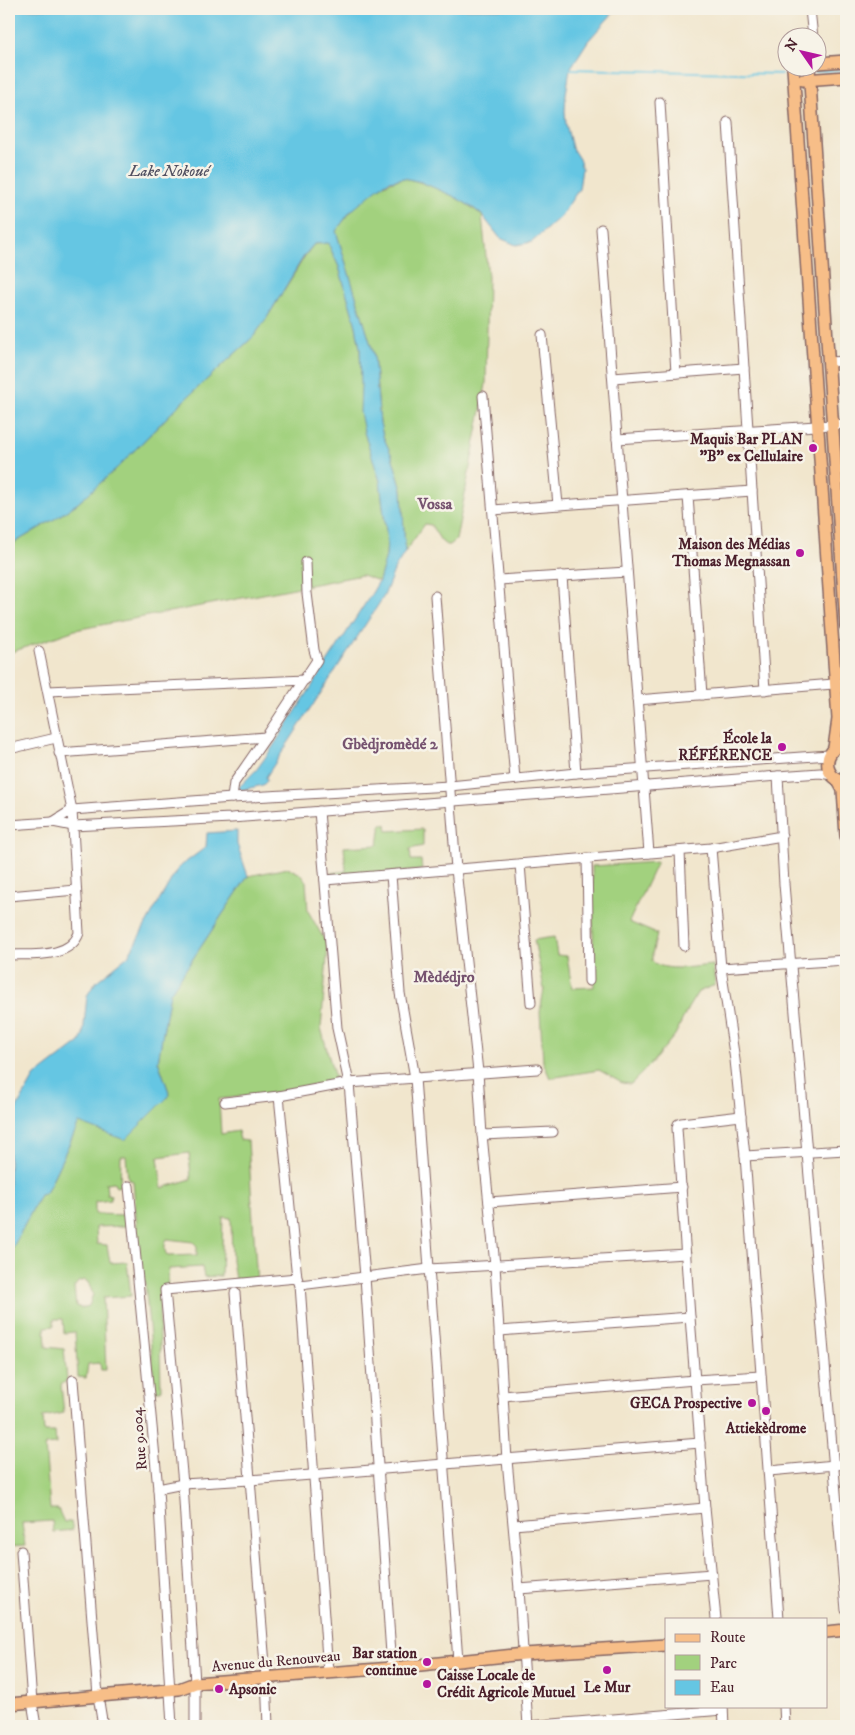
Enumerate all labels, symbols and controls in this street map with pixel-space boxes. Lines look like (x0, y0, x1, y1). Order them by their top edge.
north arrow (778, 28, 828, 78)
text: N (781, 35, 803, 55)
water label: Lake Nokoué (128, 161, 212, 181)
place label: Maquis Bar PLAN "B" ex Cellulaire (690, 430, 804, 466)
marker: Maquis Bar PLAN "B" ex Cellulaire (807, 442, 819, 454)
district label: Vossa (417, 494, 453, 514)
place label: Maison des Médias Thomas Megnassan (671, 535, 790, 571)
marker: Maison des Médias Thomas Megnassan (794, 547, 806, 559)
place label: École la RÉFÉRENCE (678, 728, 773, 765)
district label: Gbèdjromèdé 2 (342, 734, 439, 754)
marker: École la RÉFÉRENCE (776, 741, 788, 753)
district label: Mèdédjro (413, 967, 475, 987)
place label: GECA Prospective (630, 1394, 743, 1413)
marker: GECA Prospective (746, 1397, 758, 1409)
marker: Attiekèdrome (760, 1405, 772, 1417)
street label: Rue 9.004 (127, 1407, 152, 1471)
place label: Attiekèdrome (725, 1419, 807, 1438)
legend (665, 1618, 828, 1708)
text: Route (710, 1628, 745, 1647)
place label: Bar station continue (352, 1644, 418, 1680)
street label: Avenue du Renouveau (211, 1646, 341, 1677)
text: Parc (710, 1654, 738, 1673)
marker: Bar station continue (421, 1656, 433, 1668)
marker: Le Mur (601, 1664, 613, 1676)
place label: Caisse Locale de Crédit Agricole Mutuel (437, 1666, 576, 1702)
marker: Caisse Locale de Crédit Agricole Mutuel (421, 1678, 433, 1690)
place label: Le Mur (584, 1678, 631, 1697)
text: Eau (710, 1678, 734, 1697)
place label: Apsonic (228, 1680, 277, 1699)
marker: Apsonic (213, 1683, 225, 1695)

